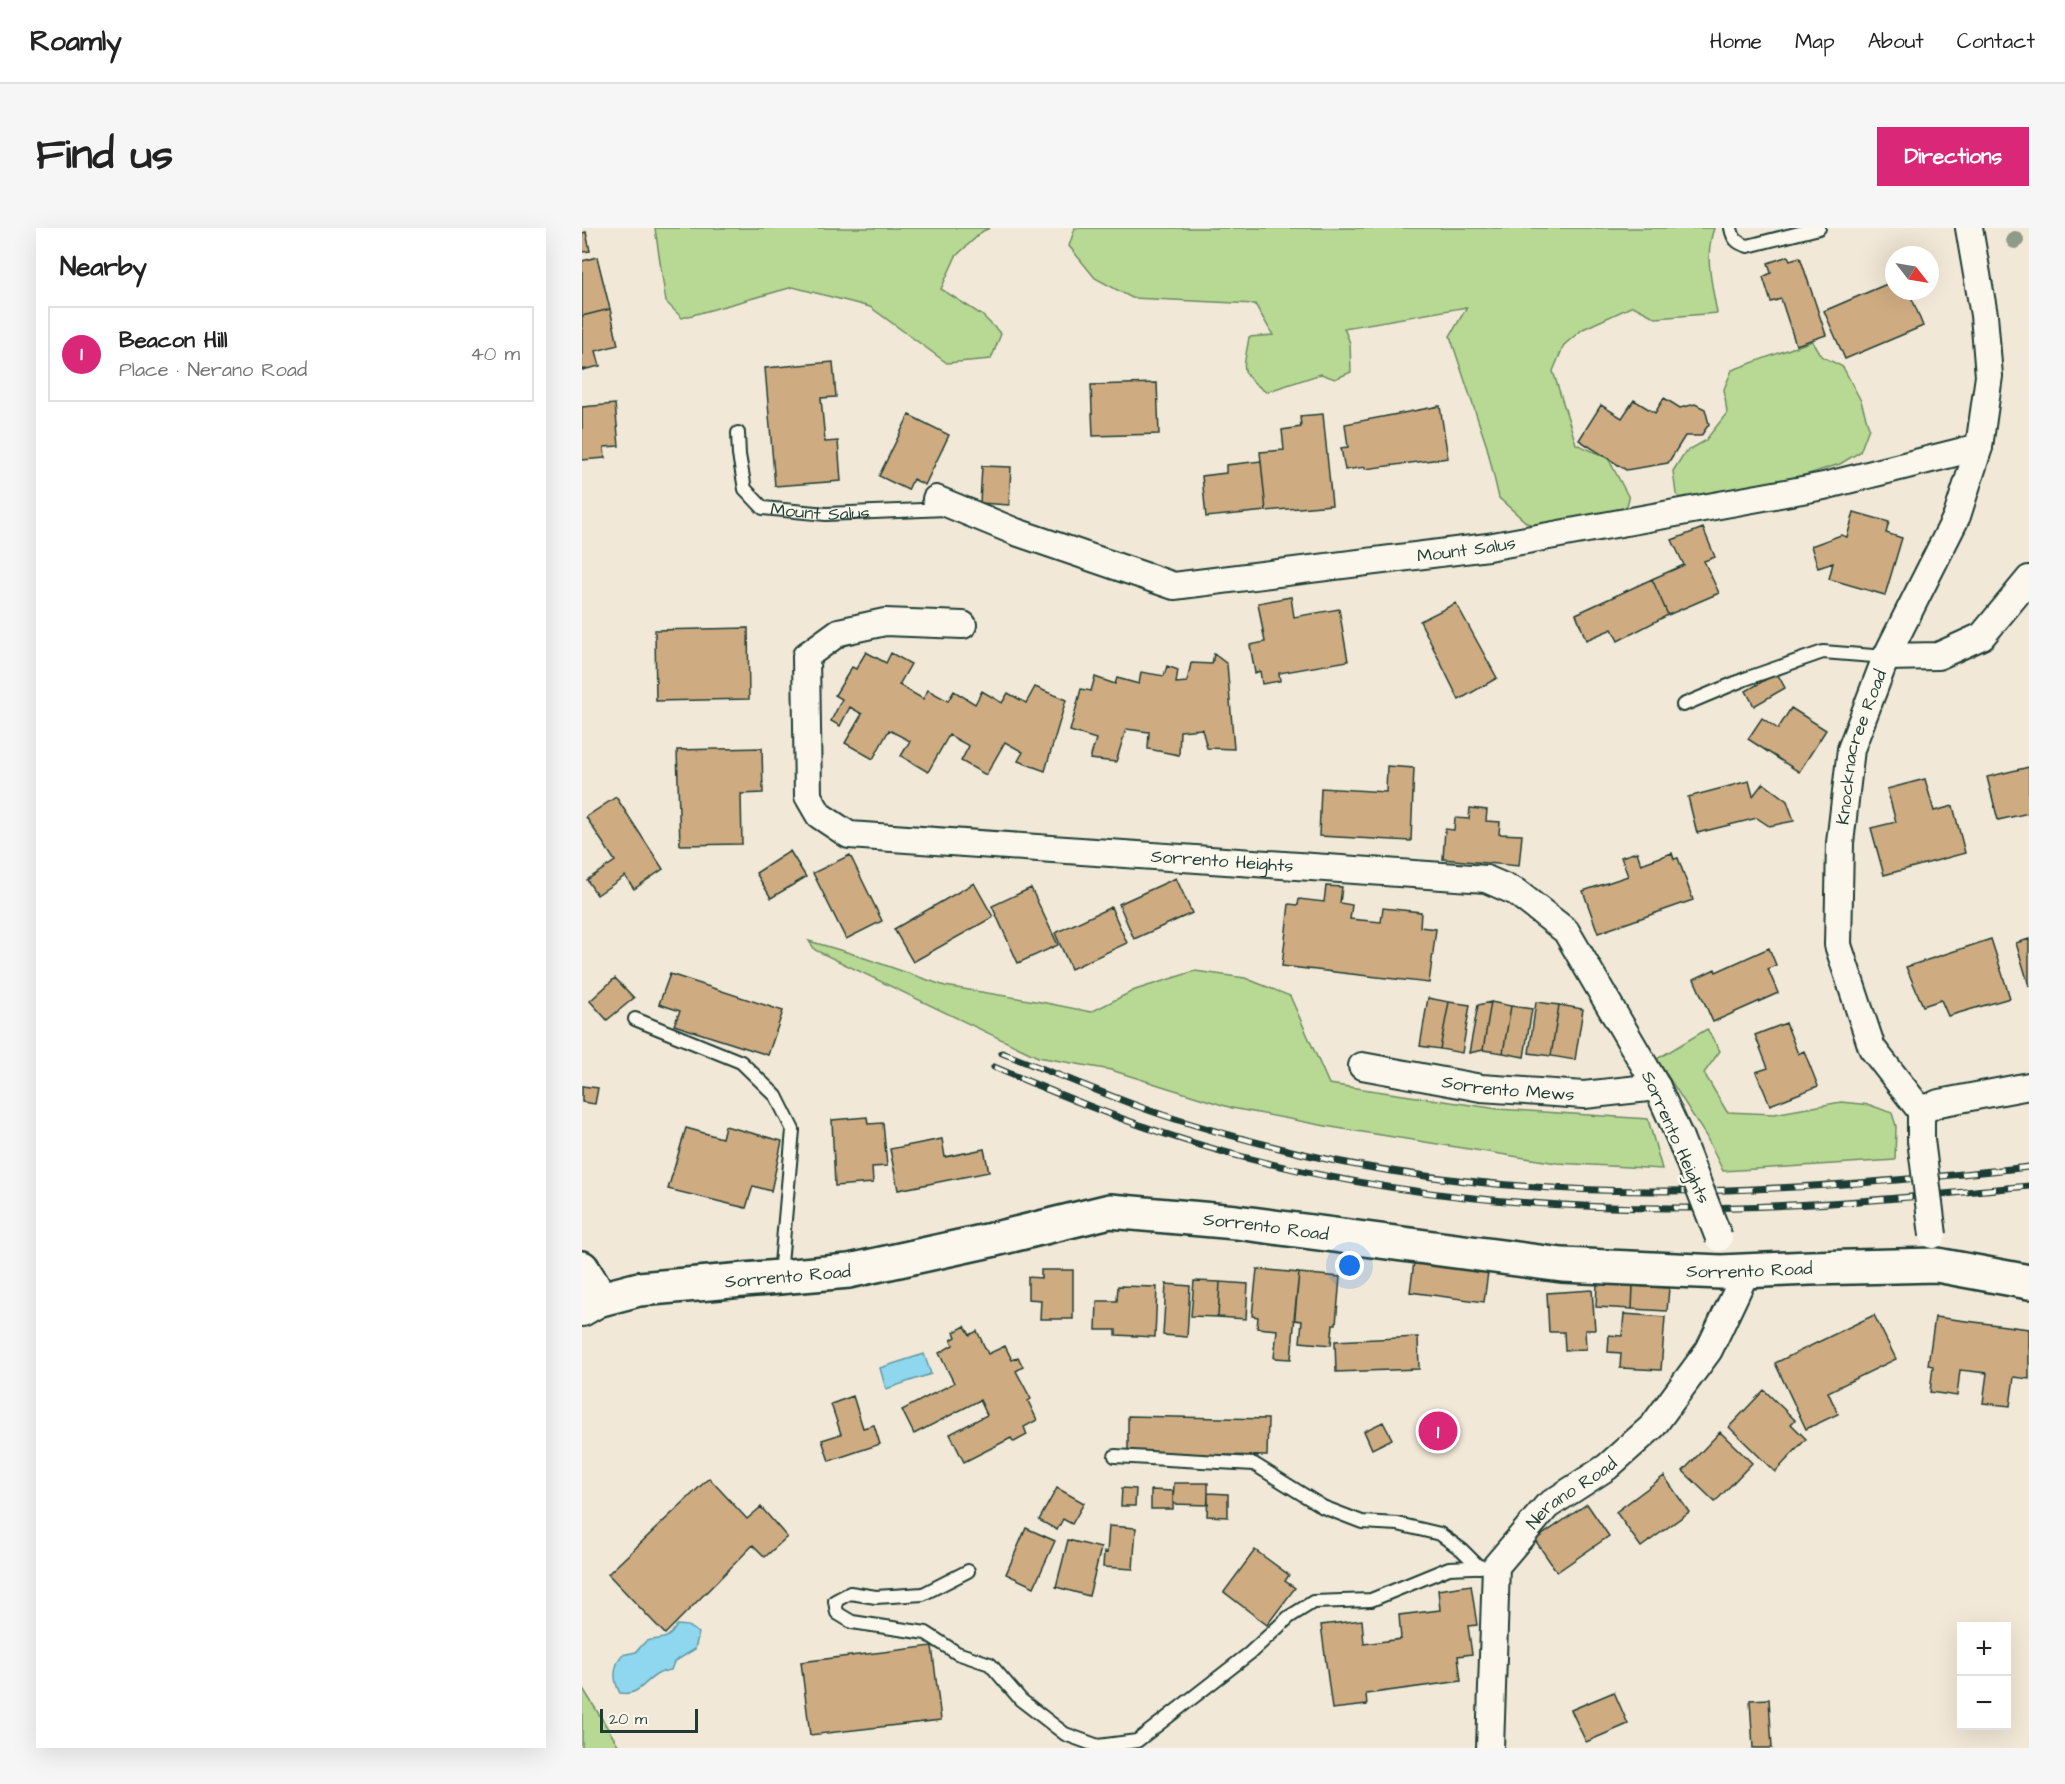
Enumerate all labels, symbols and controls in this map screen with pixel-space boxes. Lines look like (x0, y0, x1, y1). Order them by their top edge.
text: Roamly (30, 22, 122, 61)
text: Home (1710, 27, 1762, 56)
text: Map (1795, 27, 1835, 56)
text: About (1868, 27, 1924, 56)
text: Contact (1957, 27, 2035, 56)
text: Find us (36, 127, 173, 185)
button: Directions (1877, 127, 2029, 186)
north arrow (1885, 246, 1939, 300)
text: Nearby (60, 249, 147, 285)
text: Beacon Hill (119, 325, 227, 356)
text: 1 (80, 340, 83, 368)
text: 40 m (470, 340, 520, 368)
text: Place · Nerano Road (119, 356, 307, 384)
street label: Mount Salus (769, 497, 870, 527)
street label: Mount Salus (1415, 530, 1518, 569)
street label: Knocknacree Road (1830, 666, 1893, 826)
street label: Sorrento Heights (1150, 844, 1294, 879)
street label: Sorrento Heights (1634, 1067, 1716, 1208)
street label: Sorrento Mews (1440, 1069, 1575, 1107)
street label: Sorrento Road (1202, 1207, 1330, 1247)
your location (1335, 1251, 1364, 1280)
street label: Sorrento Road (1686, 1256, 1813, 1285)
street label: Sorrento Road (724, 1259, 852, 1295)
pin: 1 (1418, 1408, 1458, 1454)
street label: Nerano Road (1521, 1452, 1623, 1535)
map controls (1957, 1622, 2011, 1730)
button: + (1957, 1622, 2011, 1676)
button: − (1957, 1676, 2011, 1730)
scale bar (600, 1706, 698, 1734)
text: 20 m (609, 1708, 647, 1730)

